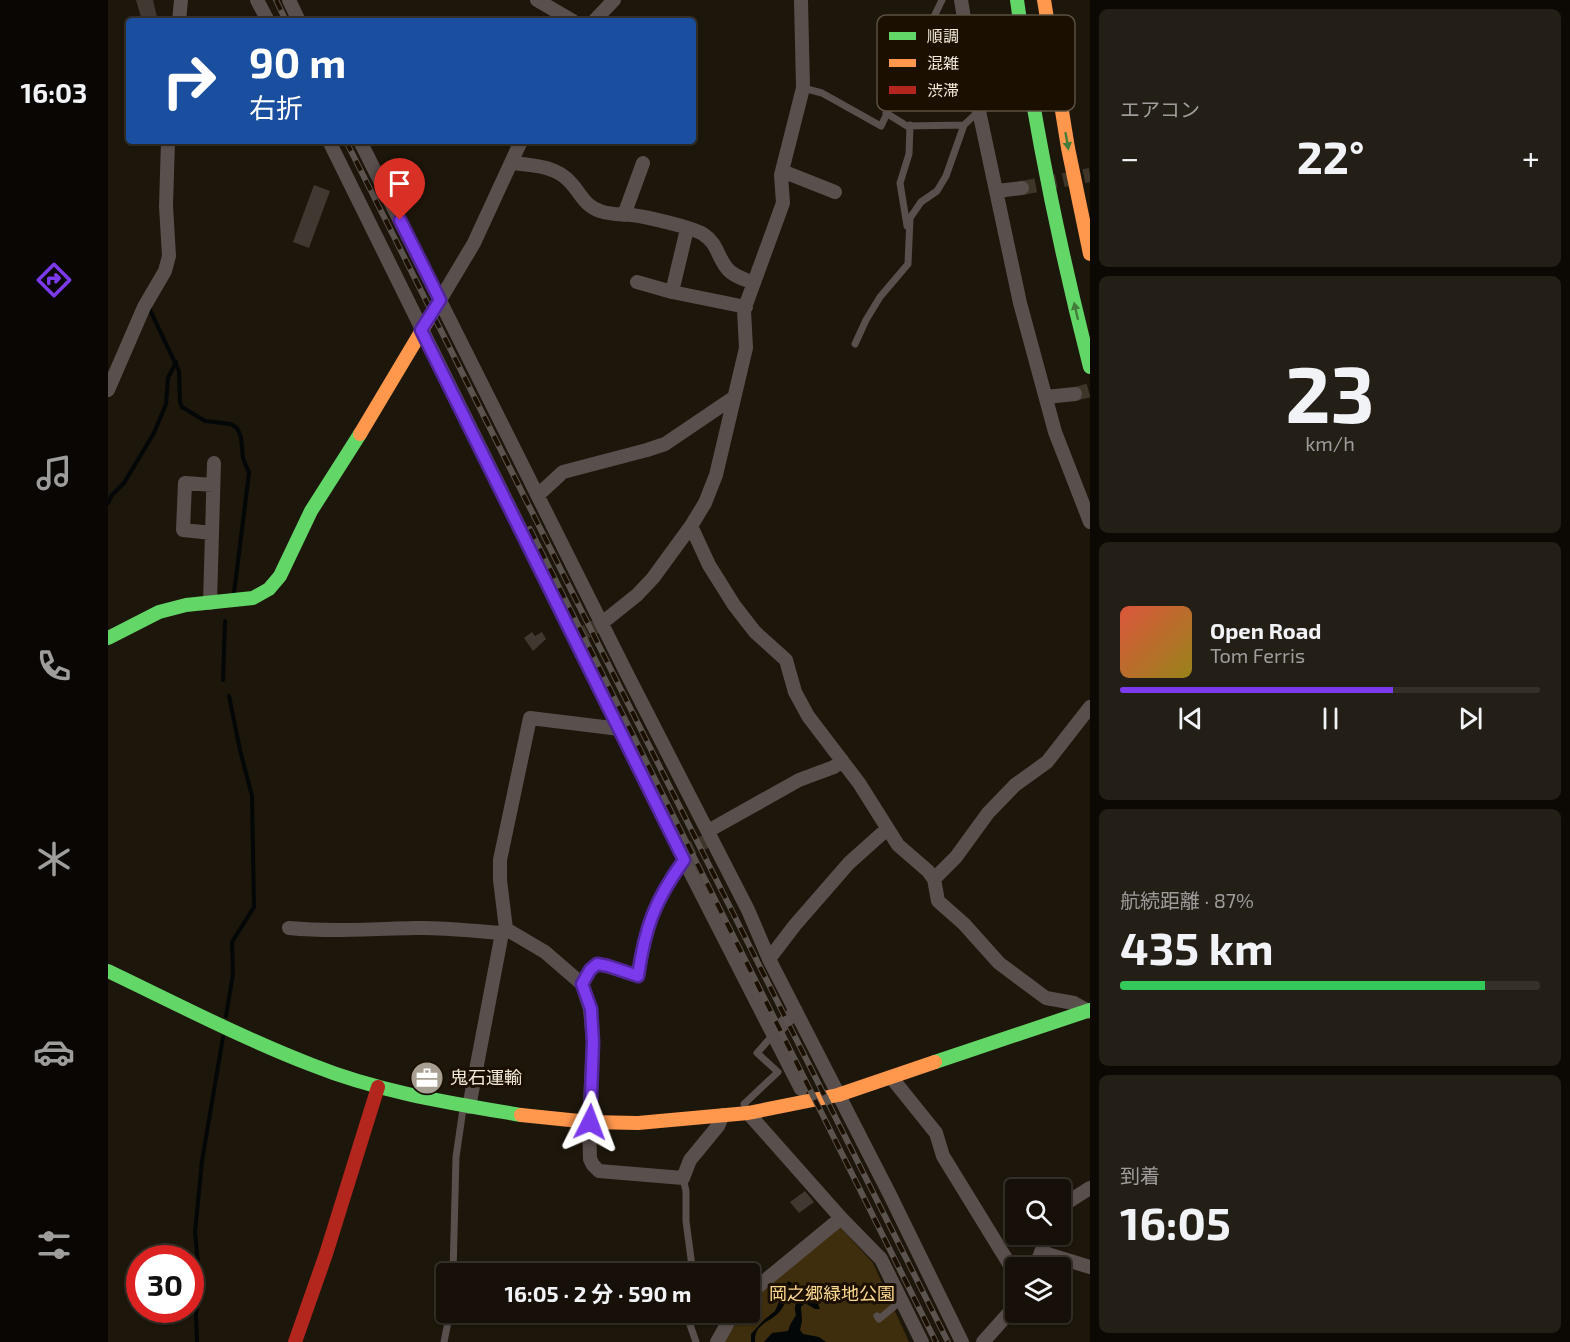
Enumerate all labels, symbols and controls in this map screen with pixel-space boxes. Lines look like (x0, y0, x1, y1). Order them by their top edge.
legend (877, 15, 1075, 111)
text: 順調 (927, 26, 959, 45)
text: 90 m (249, 36, 346, 86)
icon: right (150, 42, 228, 120)
text: 混雑 (927, 53, 959, 72)
text: 16:03 (21, 76, 87, 108)
text: 渋滞 (927, 80, 959, 99)
text: 右折 (249, 91, 303, 123)
text: エアコン (1120, 97, 1200, 121)
text: 22° (1297, 129, 1364, 183)
one-way arrow (1063, 131, 1072, 150)
text: − (1120, 137, 1139, 177)
text: + (1522, 137, 1540, 177)
pin (374, 158, 425, 220)
icon: arrive (383, 167, 416, 200)
icon: directions (33, 259, 75, 301)
one-way arrow (1071, 301, 1080, 320)
text: 23 (1285, 345, 1375, 439)
text: km/h (1305, 431, 1355, 455)
icon: music (33, 452, 75, 494)
text: Open Road (1210, 617, 1322, 643)
text: Tom Ferris (1210, 643, 1305, 667)
icon: phone (33, 645, 75, 687)
icon: previous (1174, 702, 1207, 735)
icon: pause (1314, 702, 1347, 735)
icon: next (1454, 702, 1487, 735)
icon: climate (33, 838, 75, 880)
text: 航続距離 · 87% (1120, 888, 1254, 912)
text: 435 km (1120, 920, 1274, 974)
icon: car (33, 1031, 75, 1073)
office icon: 鬼石運輸 (409, 1060, 445, 1096)
place label: 鬼石運輸 (450, 1066, 522, 1088)
position arrow (558, 1090, 622, 1154)
text: 到着 (1120, 1163, 1160, 1187)
map controls (1005, 1179, 1071, 1323)
button: search (1005, 1179, 1071, 1245)
text: 16:05 (1120, 1195, 1231, 1249)
icon: filters (33, 1224, 75, 1266)
speed limit sign: 30 (126, 1245, 204, 1323)
button: layers (1005, 1257, 1071, 1323)
text: 16:05 · 2 分 · 590 m (505, 1280, 691, 1306)
park label: 岡之郷緑地公園 (769, 1282, 895, 1304)

